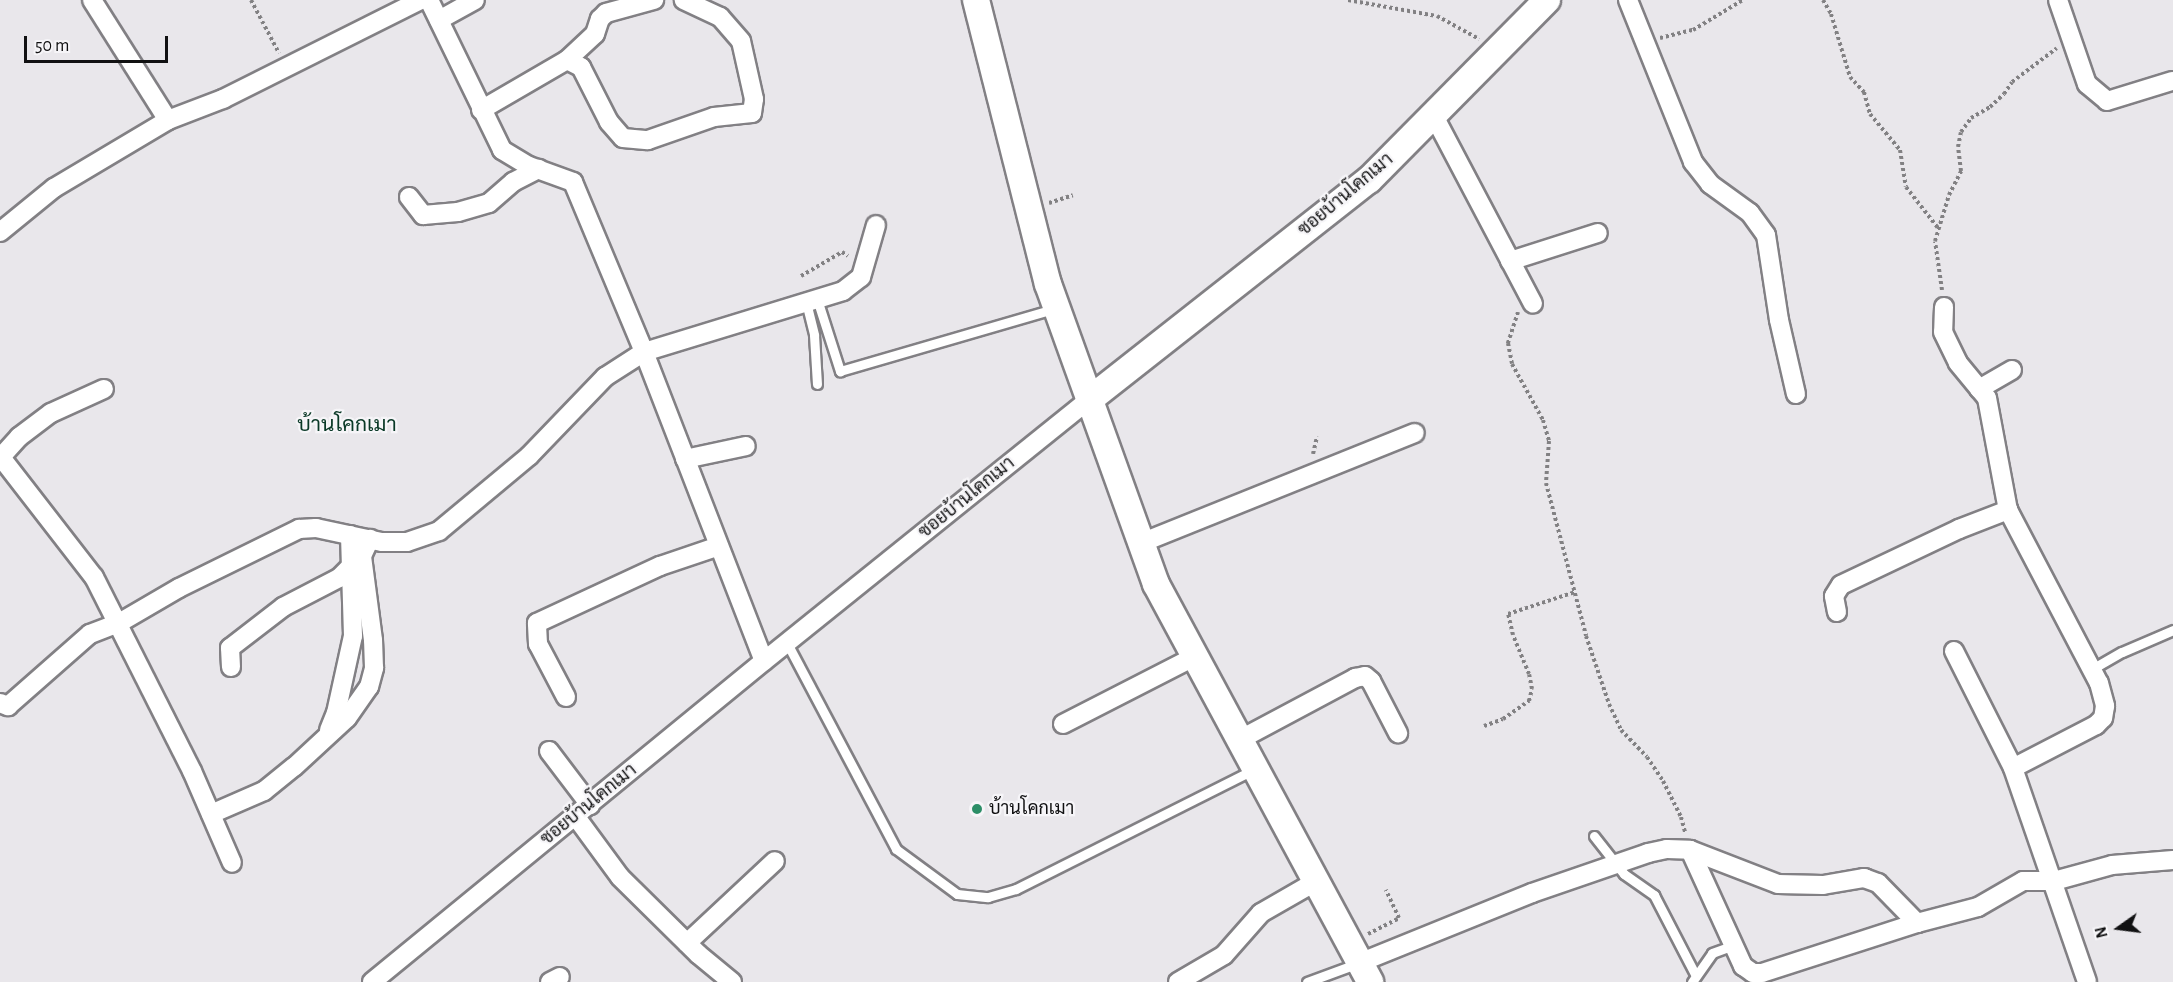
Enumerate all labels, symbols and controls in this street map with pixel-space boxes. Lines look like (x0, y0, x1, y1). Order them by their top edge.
scale bar (27, 24, 171, 62)
text: 50 m (35, 37, 69, 55)
street label: ซอยบ้านโคกเมา (1294, 149, 1398, 241)
district label: บ้านโคกเมา (297, 412, 397, 438)
street label: ซอยบ้านโคกเมา (915, 453, 1019, 543)
street label: ซอยบ้านโคกเมา (537, 760, 641, 850)
place label: บ้านโคกเมา (989, 798, 1074, 820)
marker: บ้านโคกเมา (970, 802, 984, 816)
north arrow (2089, 898, 2149, 958)
text: N (2092, 925, 2111, 940)

